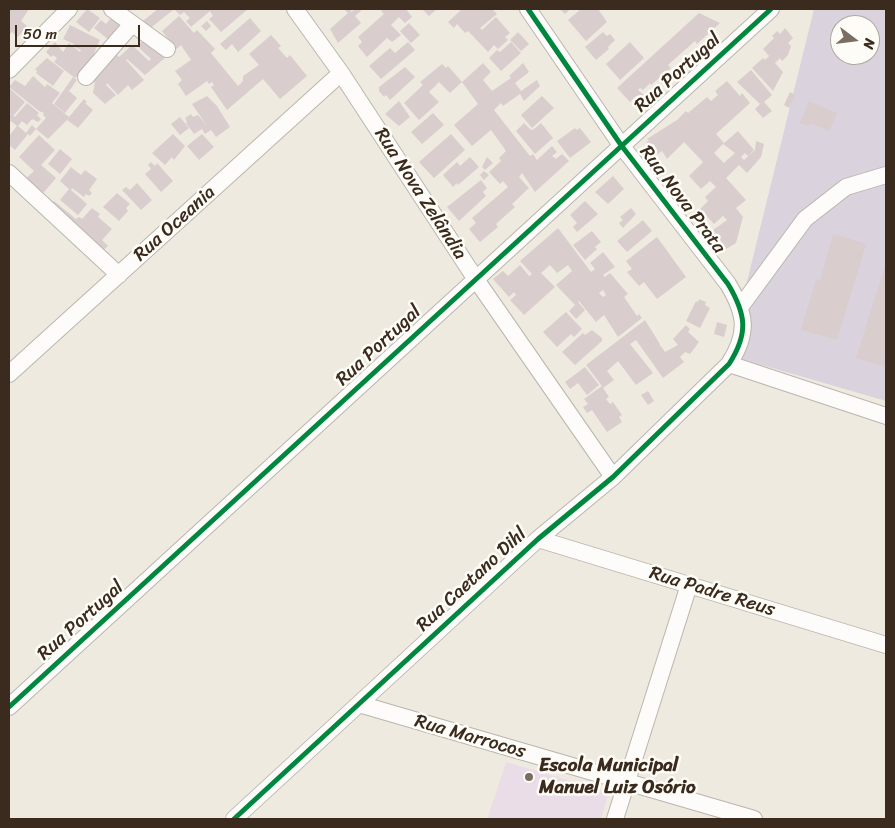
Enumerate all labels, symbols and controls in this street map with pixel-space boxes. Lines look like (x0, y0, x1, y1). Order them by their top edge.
scale bar (18, 15, 142, 47)
north arrow (830, 15, 880, 65)
text: 50 m (23, 21, 57, 47)
street label: Rua Portugal (630, 28, 726, 118)
text: N (856, 36, 882, 52)
street label: Rua Nova Zelândia (369, 124, 471, 264)
street label: Rua Nova Prata (634, 142, 730, 258)
street label: Rua Oceania (129, 181, 221, 267)
street label: Rua Portugal (332, 301, 426, 391)
street label: Rua Caetano Dihl (412, 523, 532, 637)
street label: Rua Padre Reus (647, 562, 777, 622)
street label: Rua Portugal (33, 576, 129, 666)
street label: Rua Marrocos (412, 710, 528, 764)
place label: Escola Municipal Manuel Luiz Osório (539, 755, 696, 799)
marker: Escola Municipal Manuel Luiz Osório (523, 771, 535, 783)

